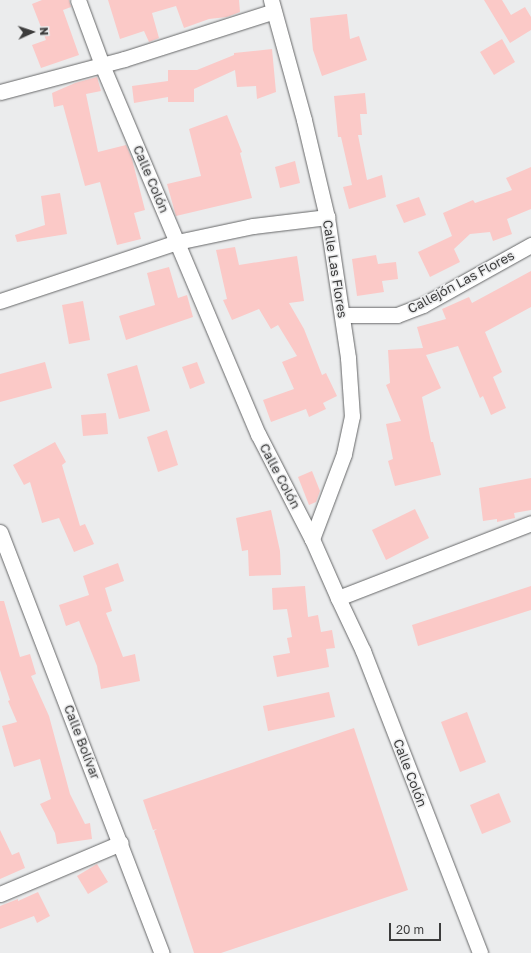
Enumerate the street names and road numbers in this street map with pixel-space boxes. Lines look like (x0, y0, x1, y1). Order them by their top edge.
street label: Calle Colón (130, 143, 172, 215)
street label: Calle Las Flores (320, 219, 350, 319)
street label: Callejón Las Flores (405, 247, 517, 317)
street label: Calle Colón (256, 441, 304, 511)
street label: Calle Bolívar (61, 703, 103, 781)
street label: Calle Colón (390, 737, 430, 809)

